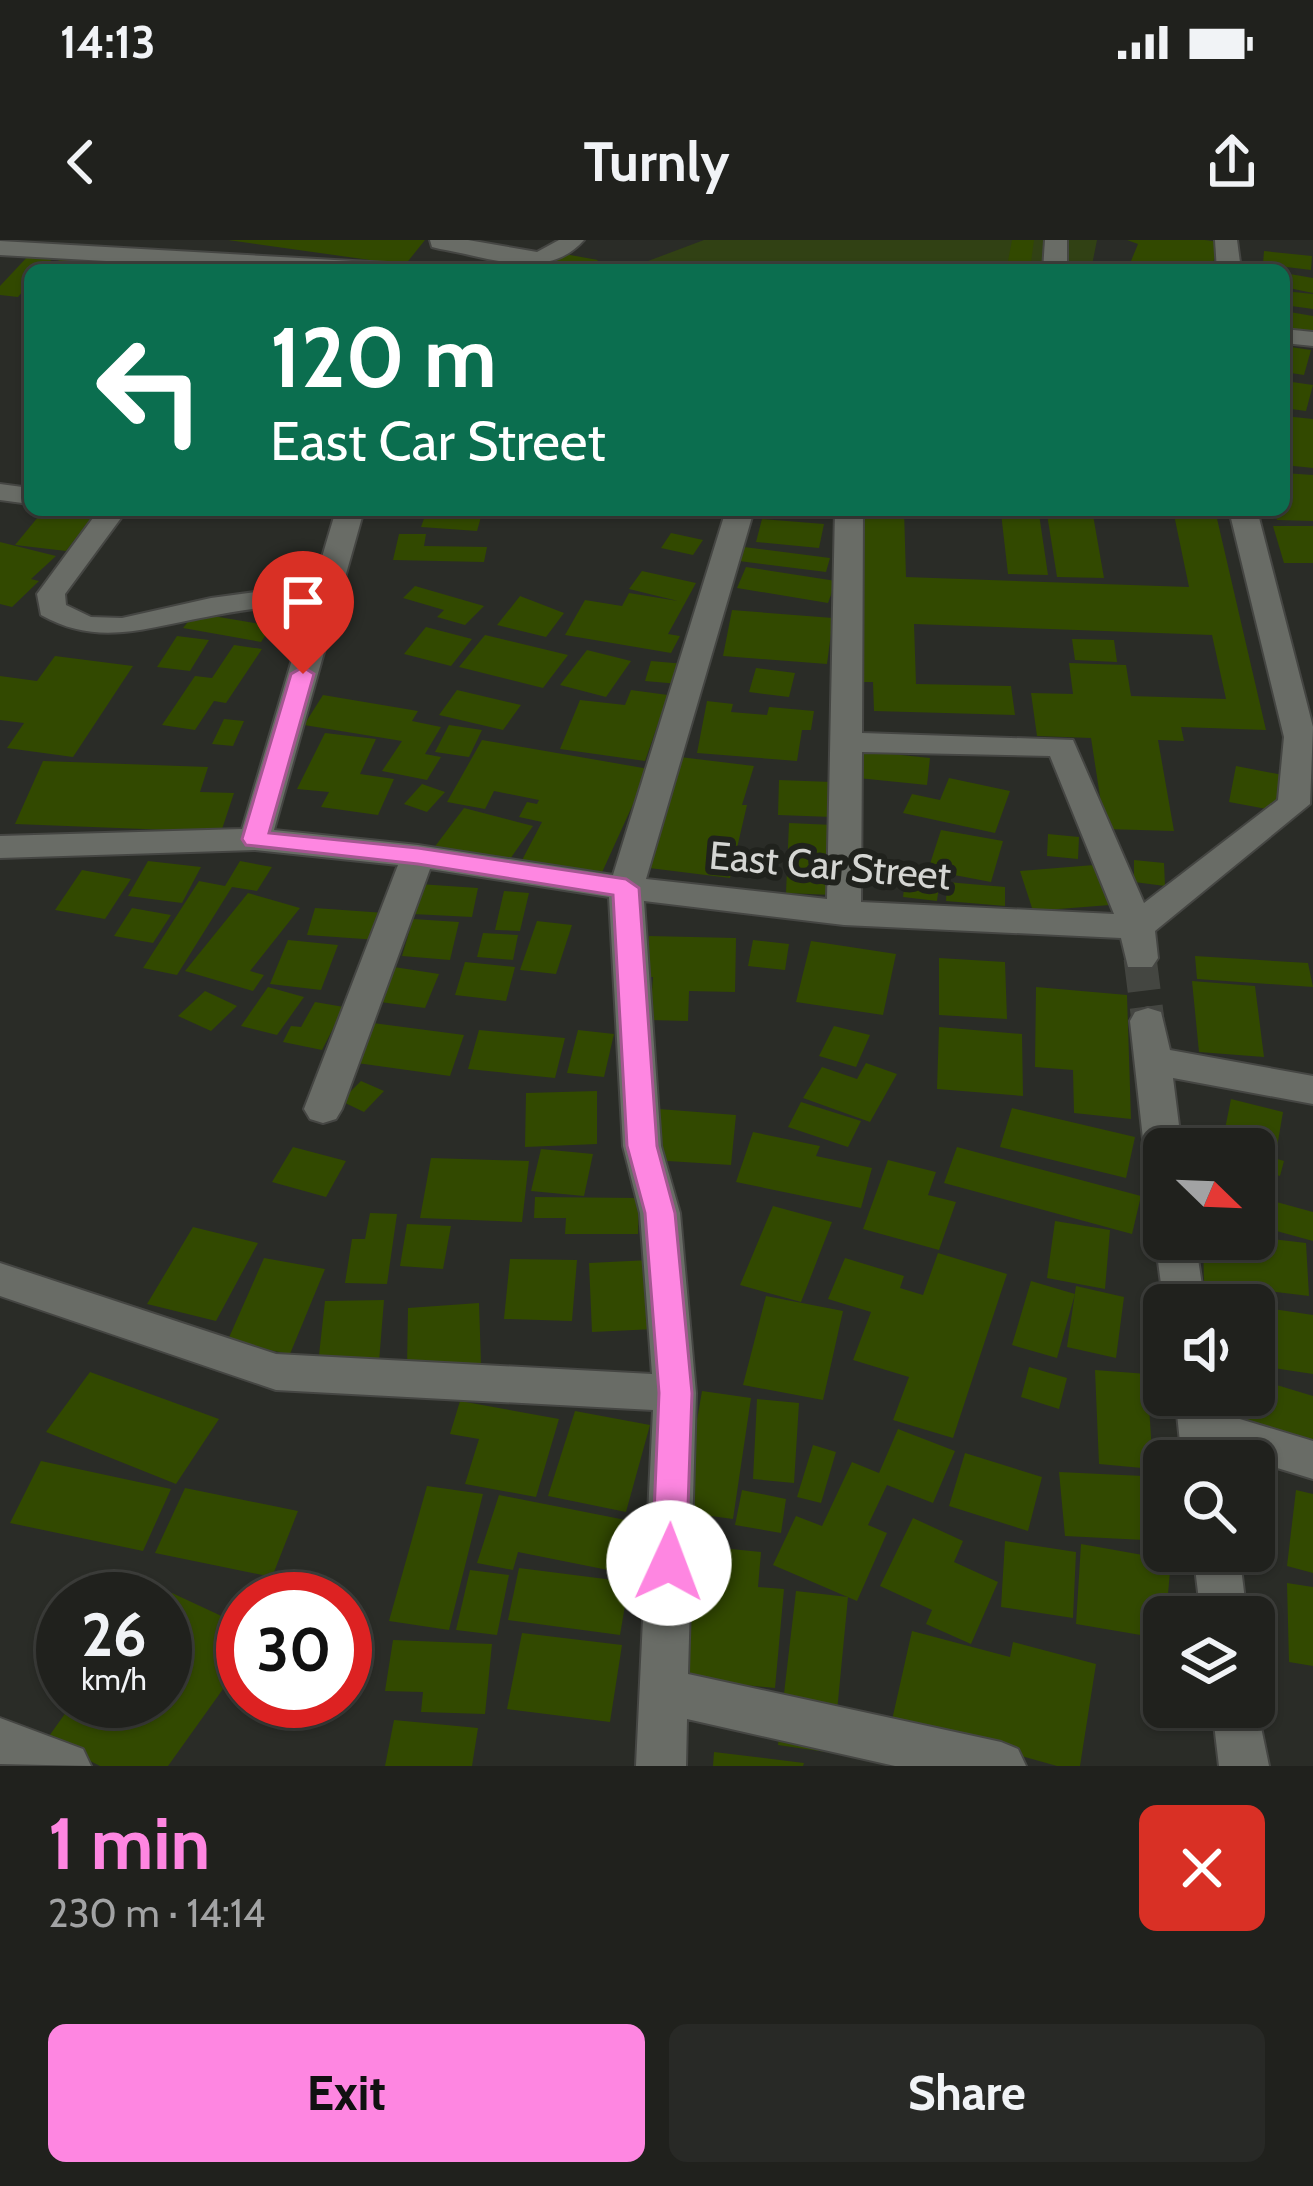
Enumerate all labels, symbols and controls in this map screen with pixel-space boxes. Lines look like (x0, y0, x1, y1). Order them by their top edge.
text: 14:13 (60, 15, 155, 69)
icon: back (48, 129, 114, 195)
text: Turnly (584, 129, 729, 195)
icon: share (1199, 129, 1265, 195)
text: 120 m (270, 306, 497, 408)
icon: left (72, 312, 228, 468)
text: East Car Street (270, 408, 606, 474)
pin (252, 551, 354, 674)
icon: arrive (270, 569, 336, 635)
street label: East Car Street (707, 831, 953, 899)
north arrow (1143, 1128, 1275, 1260)
map controls (1143, 1128, 1275, 1728)
button: sound (1143, 1284, 1275, 1416)
button: search (1143, 1440, 1275, 1572)
position arrow (606, 1500, 732, 1626)
speed limit sign: 30 (216, 1572, 372, 1728)
button: layers (1143, 1596, 1275, 1728)
text: 26 (81, 1598, 147, 1671)
text: km/h (81, 1661, 147, 1698)
text: 1 min (48, 1800, 210, 1887)
button: close (1139, 1805, 1265, 1931)
text: 230 m · 14:14 (48, 1889, 265, 1937)
button: Exit (48, 2024, 645, 2162)
button: Share (669, 2024, 1265, 2162)

